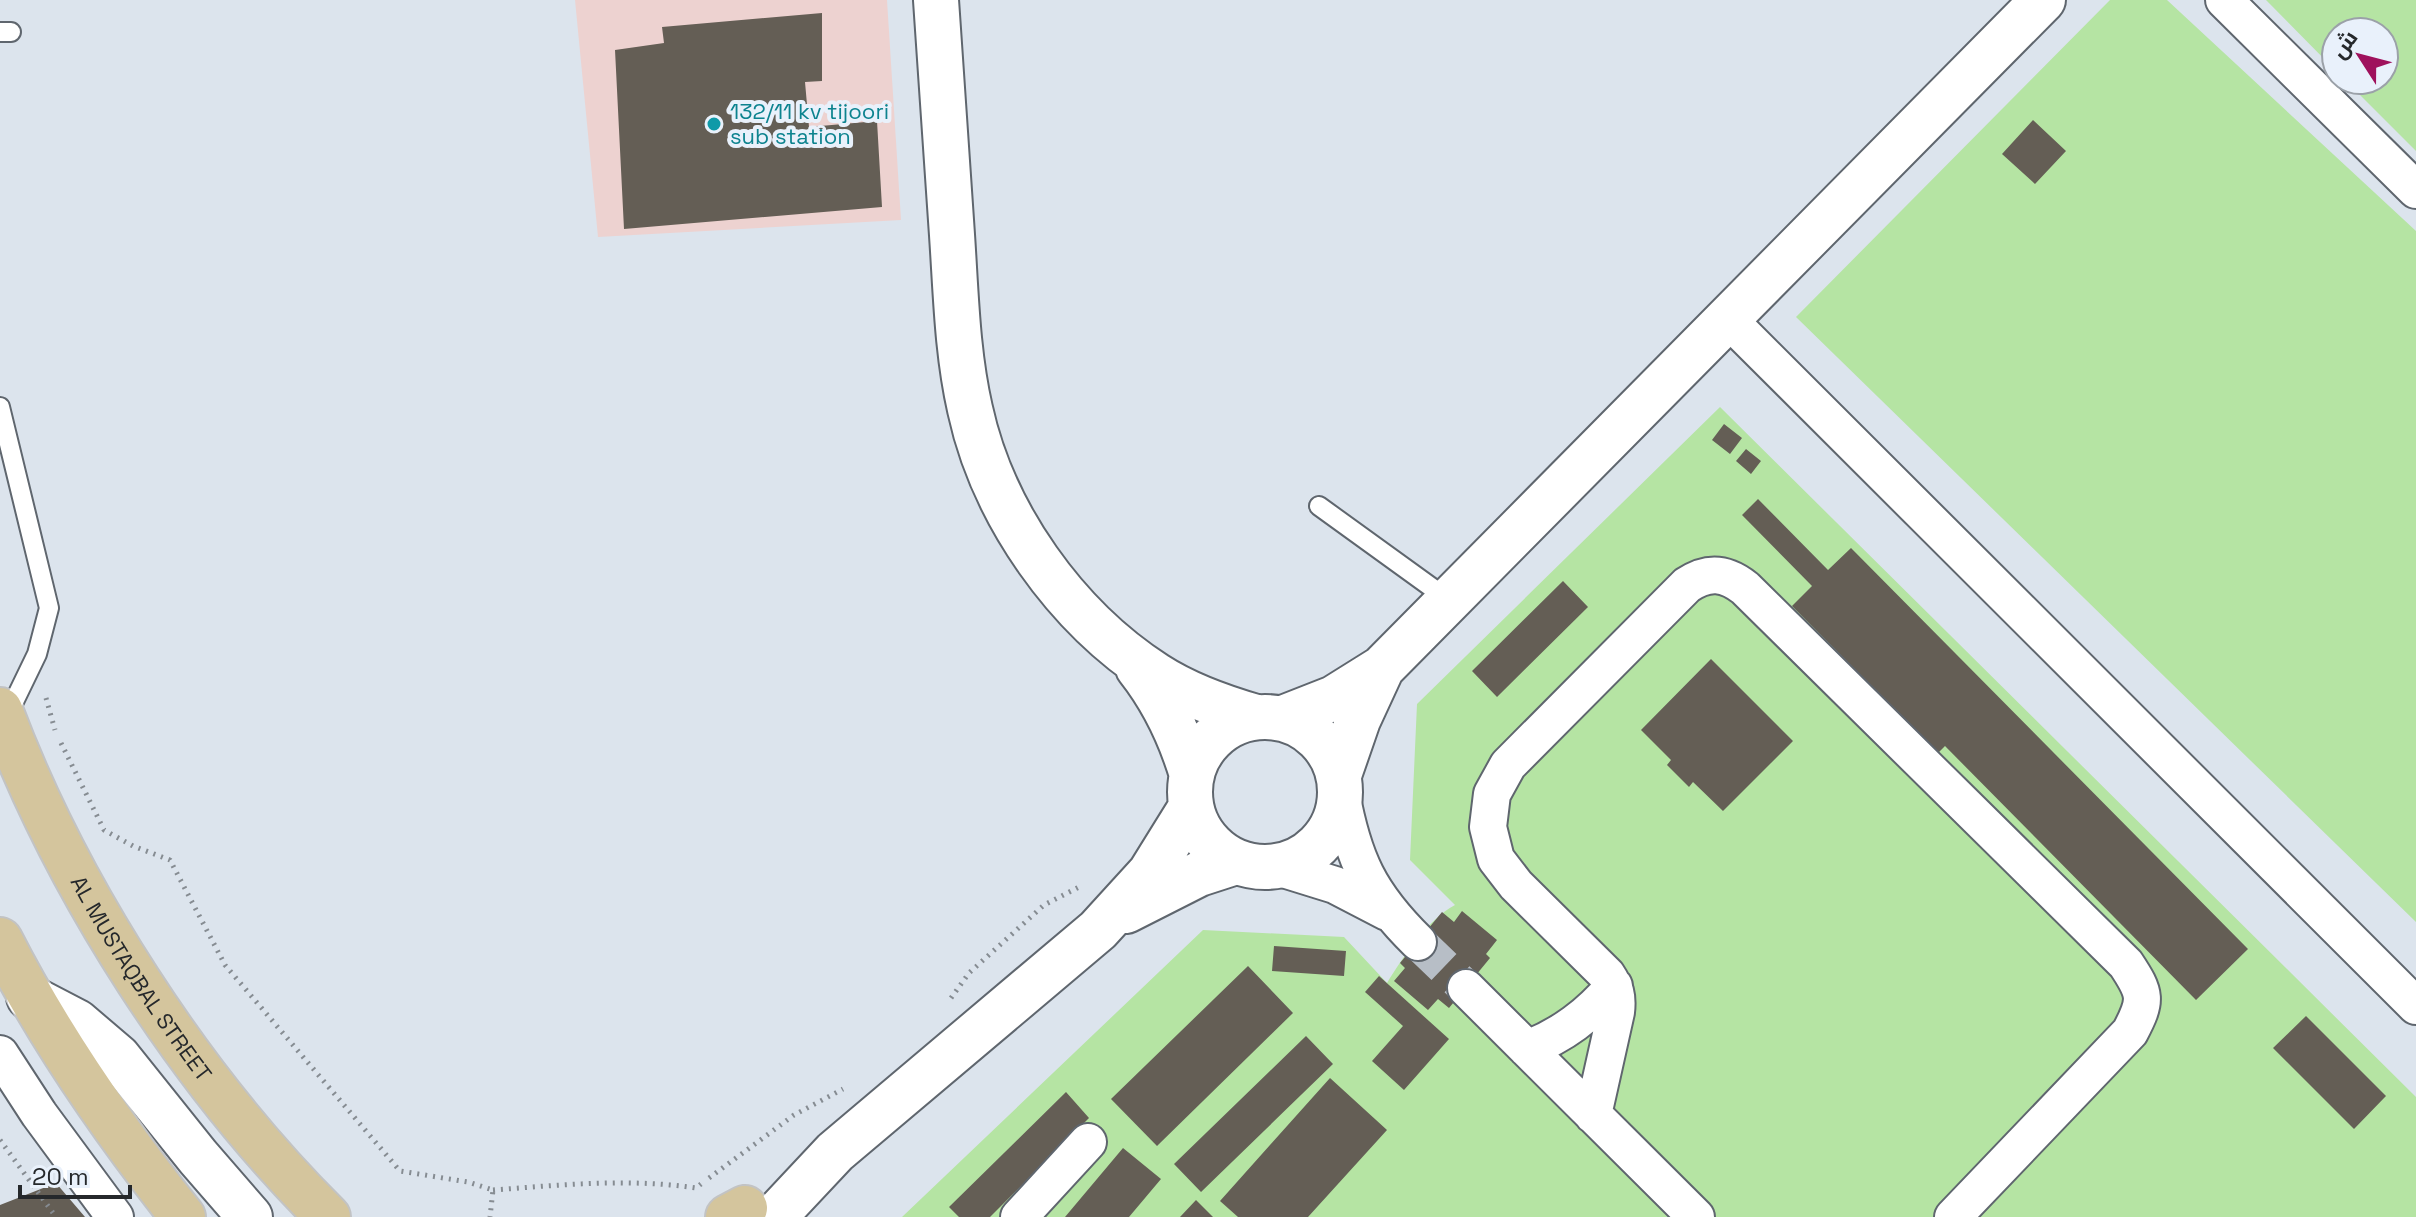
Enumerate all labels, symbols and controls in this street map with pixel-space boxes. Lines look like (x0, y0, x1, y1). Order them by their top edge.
north arrow (2320, 16, 2400, 96)
text: ش (2324, 25, 2363, 64)
place label: 132/11 kv tijoori sub station (730, 97, 889, 150)
marker: 132/11 kv tijoori sub station (705, 115, 723, 133)
street label: AL MUSTAQBAL STREET (65, 871, 218, 1087)
scale bar (20, 1149, 130, 1199)
text: 20 m (32, 1161, 89, 1192)

